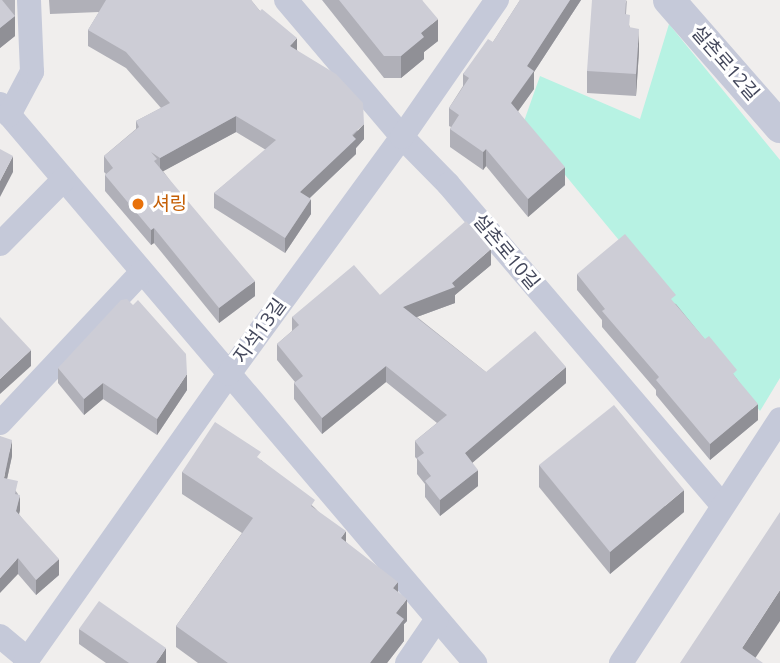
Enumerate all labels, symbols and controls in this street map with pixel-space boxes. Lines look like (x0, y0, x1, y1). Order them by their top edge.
street label: 설촌로12길 (686, 21, 764, 105)
place label: 셔링 (152, 193, 187, 215)
marker: 셔링 (130, 196, 146, 212)
street label: 설촌로10길 (468, 210, 544, 294)
street label: 지석13길 (229, 294, 291, 368)

